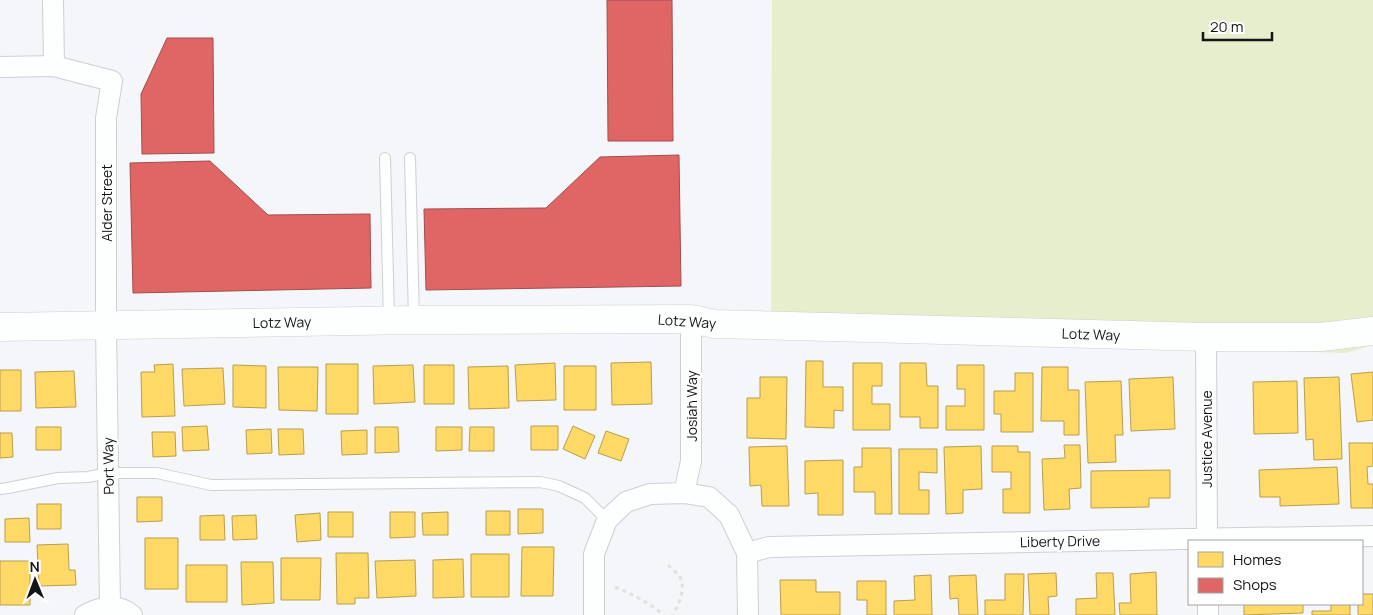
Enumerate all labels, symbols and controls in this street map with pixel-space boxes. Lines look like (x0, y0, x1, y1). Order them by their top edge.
scale bar (1203, 10, 1272, 42)
text: 20 m (1210, 16, 1243, 37)
street label: Alder Street (97, 164, 116, 242)
street label: Lotz Way (657, 309, 717, 333)
street label: Lotz Way (253, 312, 312, 332)
street label: Lotz Way (1061, 323, 1121, 345)
street label: Josiah Way (682, 370, 701, 442)
street label: Justice Avenue (1197, 390, 1216, 488)
street label: Port Way (98, 437, 118, 495)
street label: Liberty Drive (1020, 531, 1100, 551)
legend (1188, 540, 1363, 605)
text: Homes (1233, 549, 1282, 570)
north arrow (10, 555, 60, 605)
text: N (30, 557, 40, 576)
text: Shops (1233, 574, 1277, 595)

